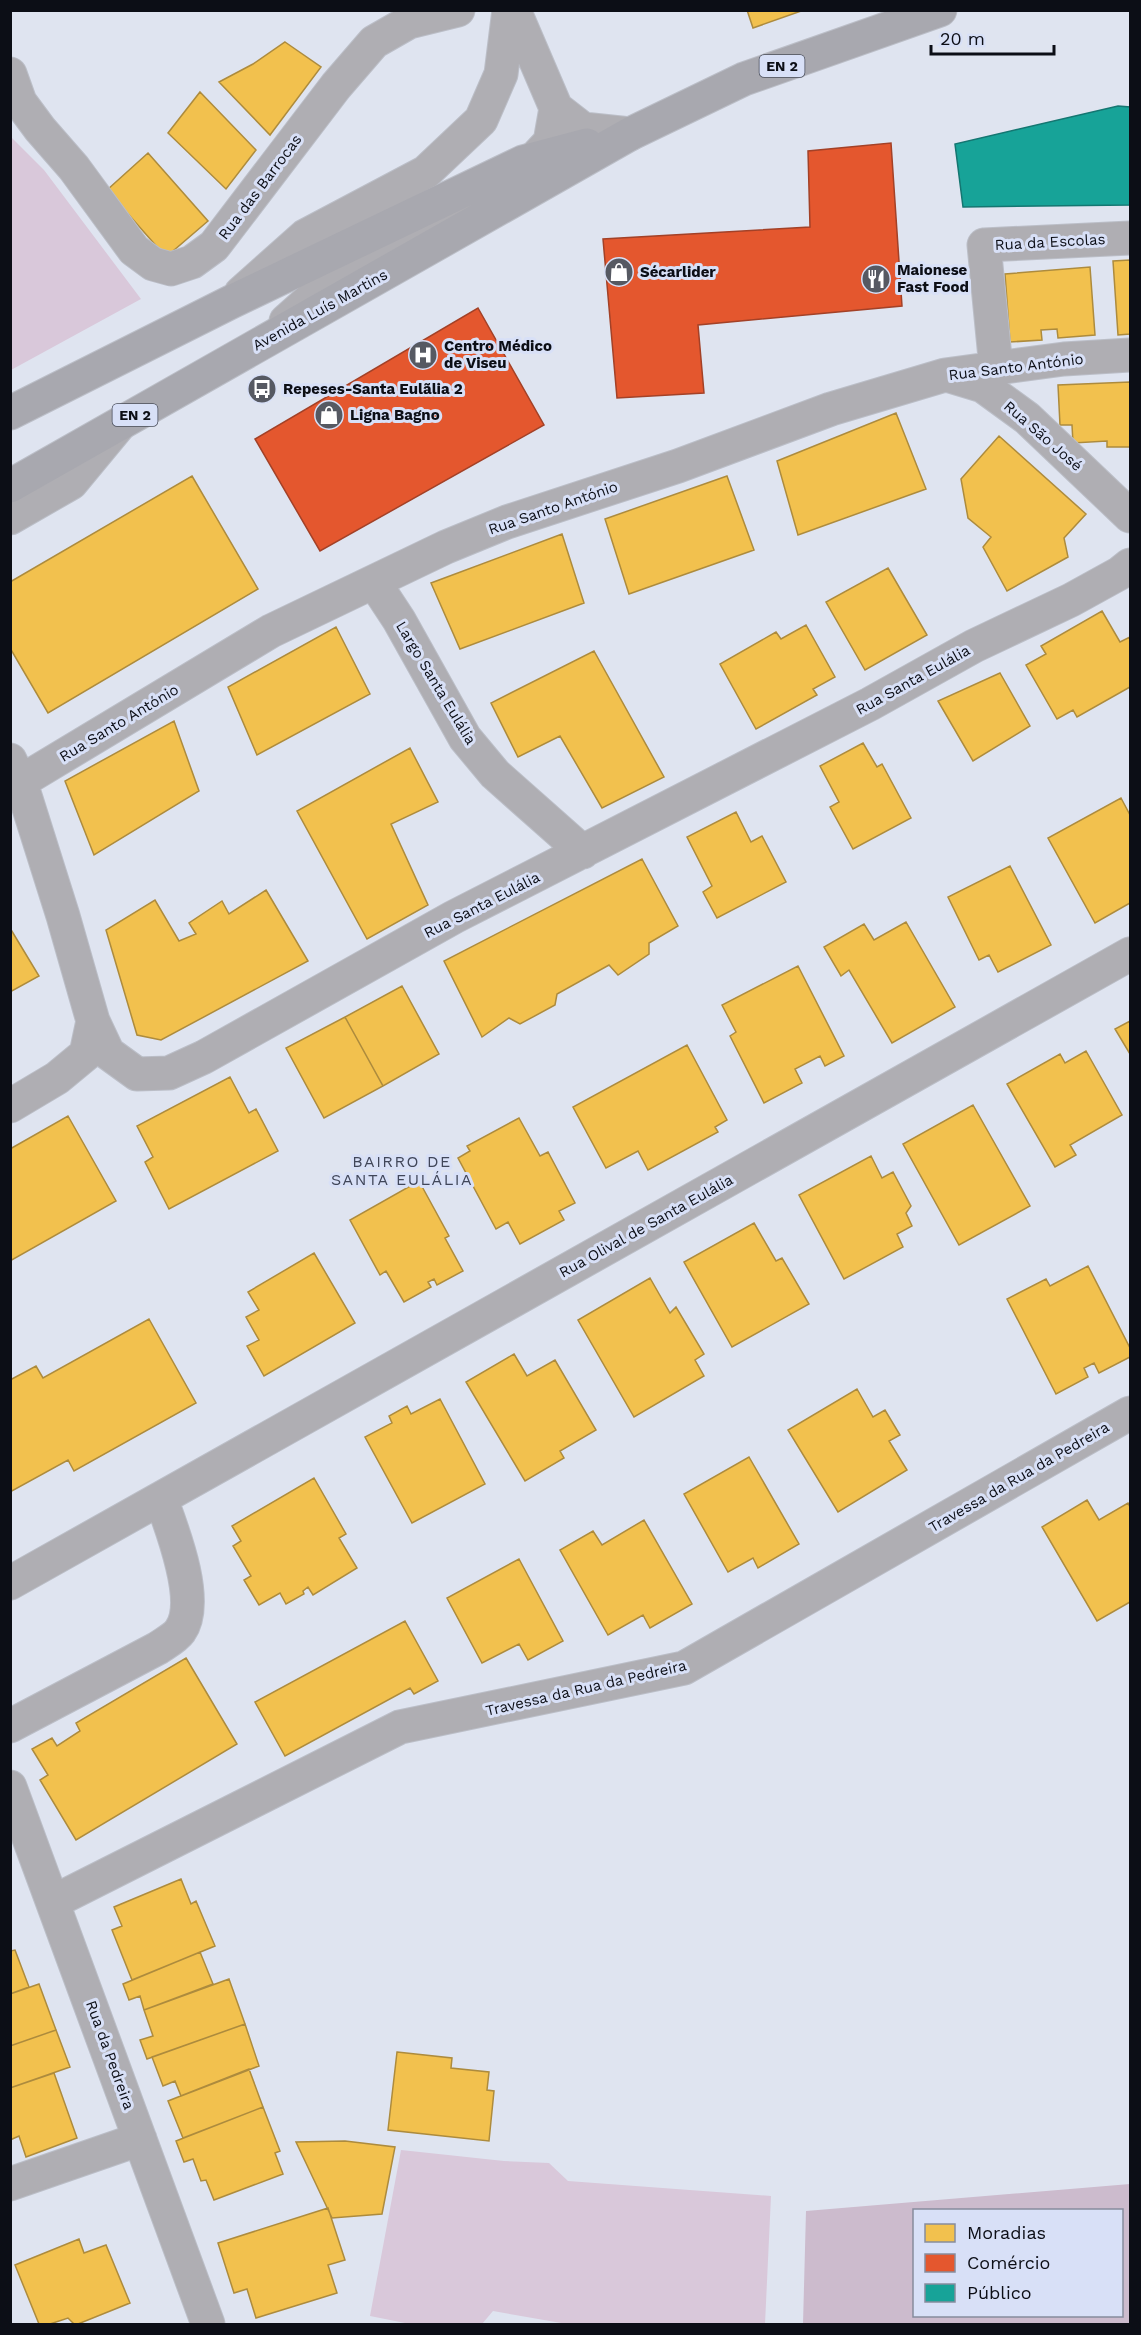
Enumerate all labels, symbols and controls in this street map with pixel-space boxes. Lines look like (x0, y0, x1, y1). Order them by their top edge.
scale bar (931, 18, 1054, 56)
text: 20 m (940, 28, 985, 49)
road number: EN 2 (760, 55, 804, 77)
street label: Rua das Barrocas (214, 131, 306, 243)
street label: Rua da Escolas (994, 230, 1106, 254)
shop icon: Sécarlider (603, 256, 635, 288)
place label: Maionese Fast Food (897, 261, 969, 296)
place label: Sécarlider (640, 263, 716, 281)
restaurant icon: Maionese Fast Food (860, 263, 892, 295)
street label: Avenida Luís Martins (250, 265, 391, 355)
place label: Centro Médico de Viseu (444, 337, 552, 372)
hospital icon: Centro Médico de Viseu (407, 339, 439, 371)
street label: Rua Santo António (947, 350, 1085, 384)
bus stop icon: Repeses-Santa Eulãlia 2 (246, 373, 278, 405)
place label: Repeses-Santa Eulãlia 2 (283, 380, 463, 398)
street label: Rua São José (1000, 397, 1086, 475)
shop icon: Ligna Bagno (313, 399, 345, 431)
road number: EN 2 (112, 404, 158, 426)
place label: Ligna Bagno (350, 406, 440, 424)
street label: Rua Santo António (486, 477, 620, 539)
street label: Largo Santa Eulália (392, 618, 480, 748)
street label: Rua Santa Eulália (853, 641, 974, 719)
street label: Rua Santo António (56, 680, 182, 766)
street label: Rua Santa Eulália (421, 868, 543, 942)
district label: BAIRRO DE SANTA EULÁLIA (331, 1152, 473, 1189)
street label: Rua Olival de Santa Eulália (556, 1170, 737, 1281)
street label: Travessa da Rua da Pedreira (926, 1418, 1113, 1536)
street label: Travessa da Rua da Pedreira (484, 1656, 689, 1720)
street label: Rua da Pedreira (82, 1998, 138, 2113)
legend (913, 2209, 1123, 2317)
text: Moradias (967, 2222, 1046, 2243)
text: Comércio (967, 2252, 1050, 2273)
text: Público (967, 2282, 1032, 2303)

